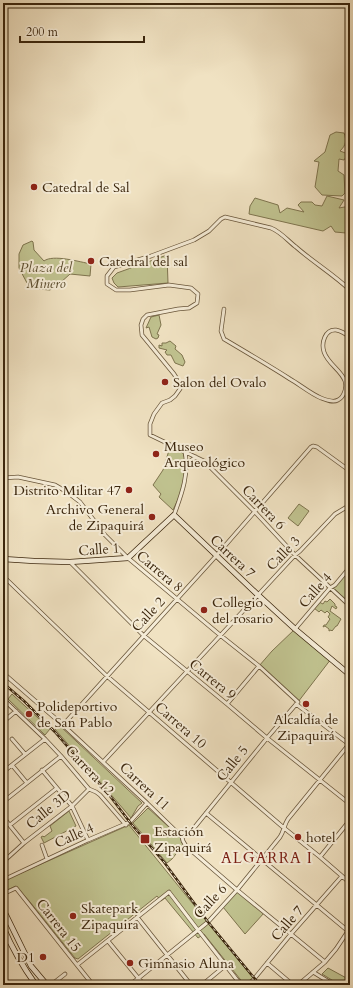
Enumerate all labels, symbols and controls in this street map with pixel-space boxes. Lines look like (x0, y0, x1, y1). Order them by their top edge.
scale bar (20, 18, 144, 44)
text: 200 m (26, 24, 59, 40)
place label: Catedral de Sal (42, 178, 130, 197)
marker: Catedral de Sal (29, 182, 39, 192)
place label: Catedral del sal (99, 252, 188, 271)
marker: Catedral del sal (86, 256, 96, 266)
park label: Plaza del Minero (20, 258, 73, 293)
place label: Salon del Ovalo (173, 373, 267, 392)
marker: Salon del Ovalo (160, 377, 170, 387)
place label: Museo Arqueológico (164, 437, 245, 472)
marker: Museo Arqueológico (151, 449, 161, 459)
place label: Distrito Militar 47 (13, 481, 121, 500)
street label: Carrera 6 (238, 481, 290, 534)
marker: Distrito Militar 47 (124, 485, 134, 495)
place label: Archivo General de Zipaquirá (46, 500, 144, 535)
marker: Archivo General de Zipaquirá (147, 512, 157, 522)
street label: Carrera 7 (206, 531, 259, 582)
street label: Calle 3 (262, 532, 304, 575)
street label: Calle 1 (78, 539, 120, 560)
street label: Carrera 8 (132, 546, 187, 596)
street label: Calle 4 (295, 569, 336, 612)
street label: Calle 2 (127, 593, 169, 636)
place label: Collegio del rosario (212, 593, 274, 628)
marker: Collegio del rosario (199, 605, 209, 615)
street label: Carrera 9 (185, 655, 240, 704)
place label: Polideportivo de San Pablo (37, 697, 118, 732)
street label: Carrera 10 (151, 698, 211, 753)
marker: Alcaldía de Zipaquirá (301, 699, 311, 709)
marker: Polideportivo de San Pablo (24, 709, 34, 719)
place label: Alcaldía de Zipaquirá (274, 710, 338, 745)
street label: Carrera 12 (61, 741, 118, 799)
street label: Calle 5 (212, 741, 253, 785)
street label: Carrera 11 (115, 758, 174, 815)
street label: Calle 3D (22, 785, 75, 833)
street label: Calle 4 (52, 818, 97, 853)
place label: Estación Zipaquirá (154, 822, 212, 857)
place label: hotel (306, 828, 336, 847)
marker: hotel (293, 832, 303, 842)
marker: Estación Zipaquirá (139, 833, 151, 845)
district label: ALGARRA I (221, 848, 313, 868)
street label: Calle 6 (189, 880, 231, 923)
street label: Carrera 15 (32, 895, 85, 956)
place label: Skatepark Zipaquira (81, 899, 139, 934)
street label: Calle 7 (267, 902, 308, 945)
marker: Skatepark Zipaquira (68, 911, 78, 921)
place label: D1 (16, 948, 35, 967)
marker: D1 (38, 952, 48, 962)
place label: Gimnasio Aluna (138, 954, 234, 973)
marker: Gimnasio Aluna (125, 958, 135, 968)

